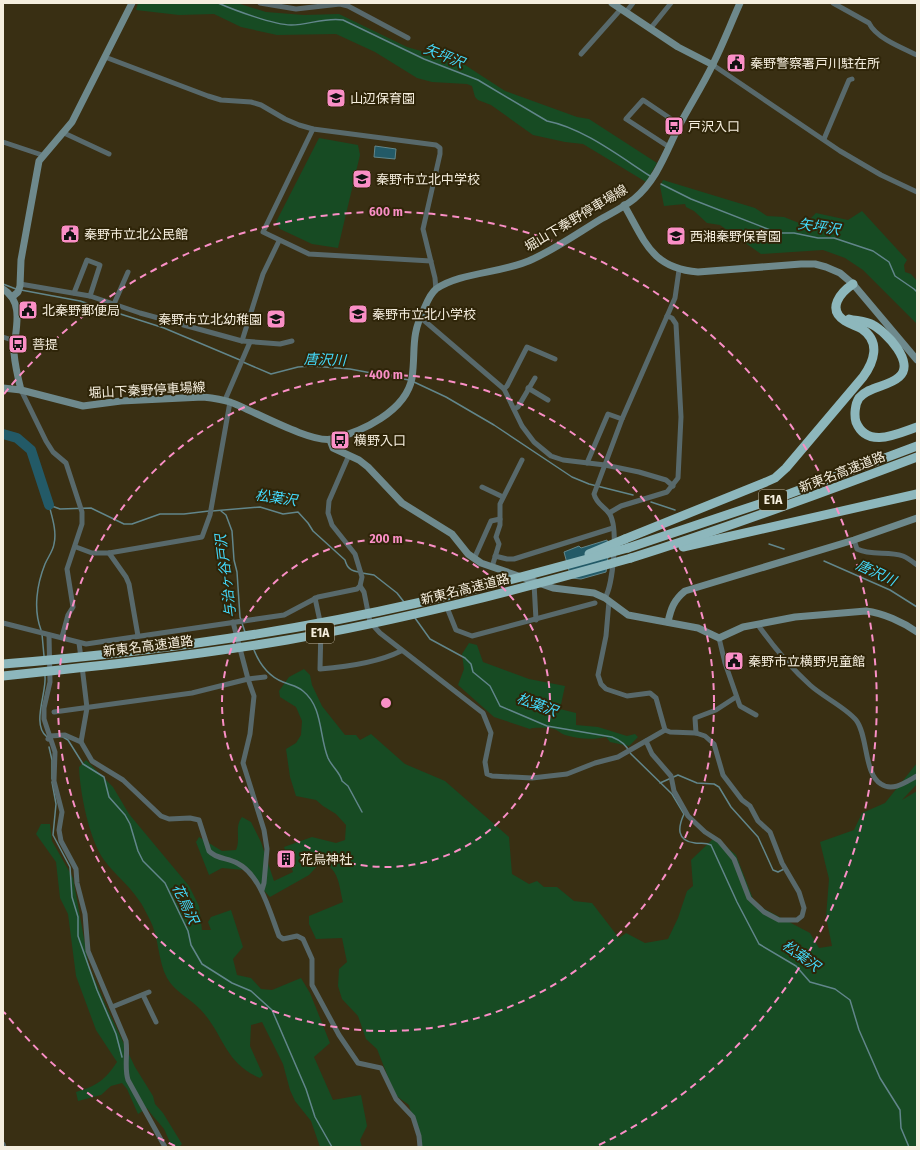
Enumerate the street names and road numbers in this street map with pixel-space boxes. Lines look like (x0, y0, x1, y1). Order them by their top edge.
street label: 堀山下秦野停車場線 (522, 181, 630, 255)
street label: 堀山下秦野停車場線 (88, 379, 206, 401)
street label: 新東名高速道路 (797, 449, 887, 495)
road number: E1A (759, 490, 787, 510)
street label: 新東名高速道路 (419, 571, 511, 607)
road number: E1A (306, 623, 334, 643)
street label: 新東名高速道路 (102, 633, 194, 659)

